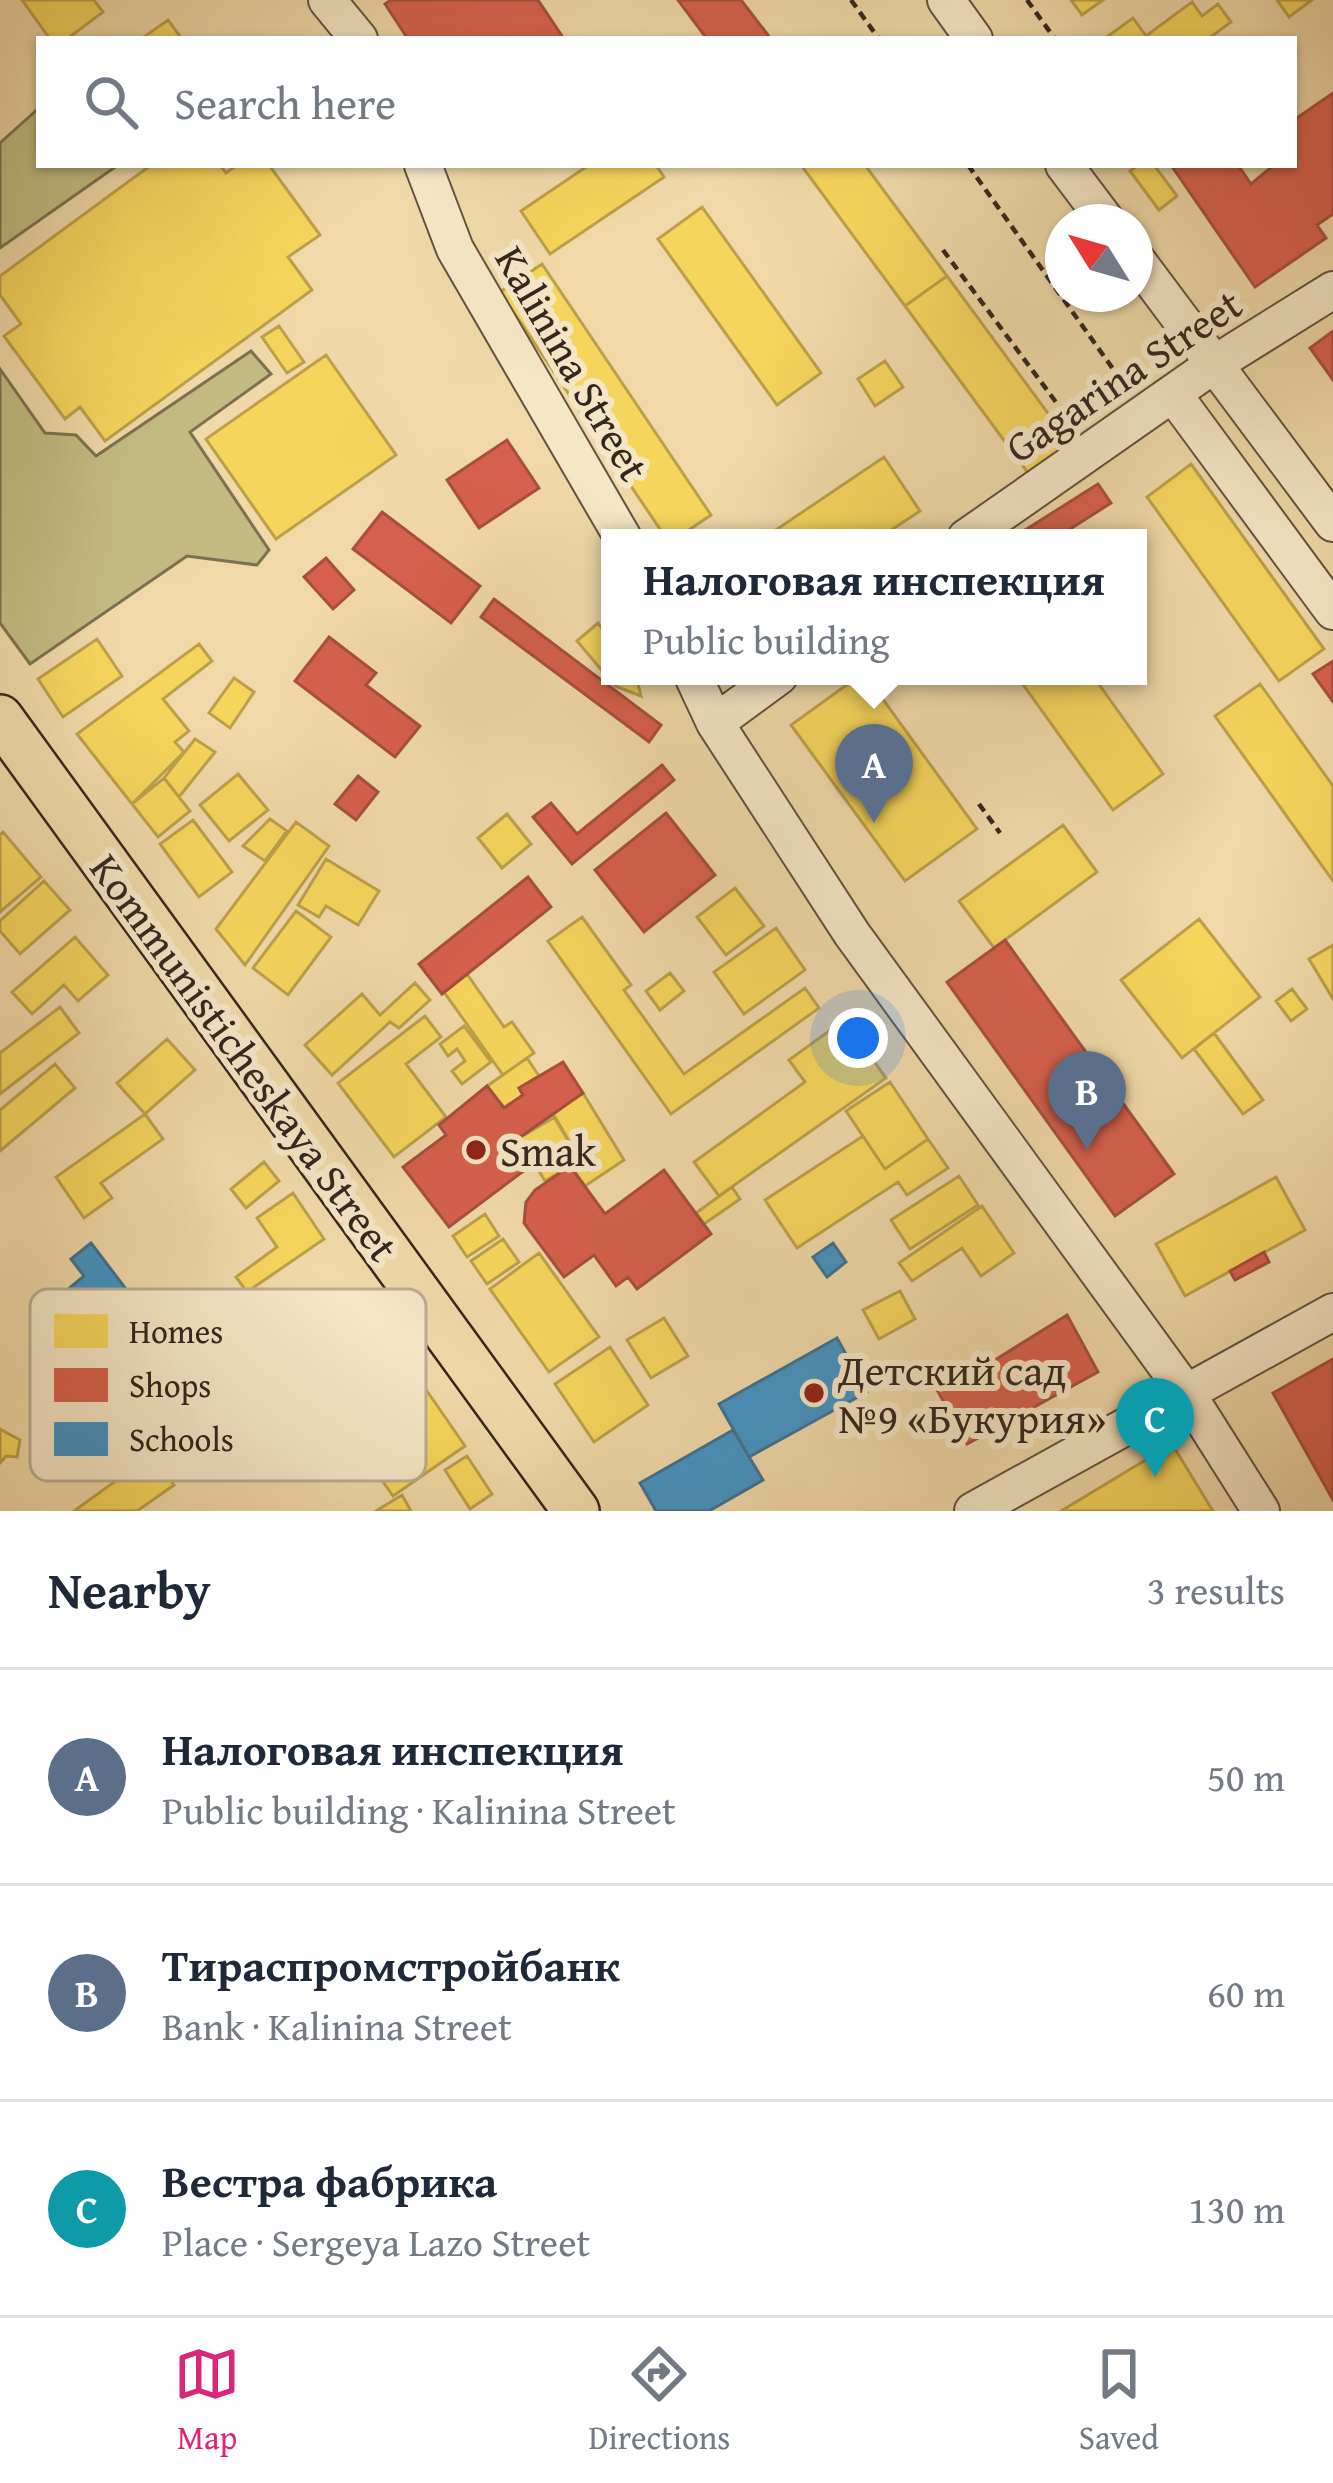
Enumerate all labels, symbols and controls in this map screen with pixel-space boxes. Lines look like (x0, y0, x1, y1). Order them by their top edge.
search box (36, 36, 1297, 168)
icon: search (78, 69, 144, 135)
text: Search here (174, 70, 396, 135)
north arrow (1045, 204, 1153, 312)
street label: Kalinina Street (481, 234, 665, 492)
street label: Gagarina Street (993, 273, 1254, 477)
popup (601, 529, 1147, 685)
text: Налоговая инспекция (643, 546, 1105, 611)
text: Public building (643, 611, 890, 668)
pin: A (835, 724, 913, 823)
street label: Kommunisticheskaya Street (76, 840, 414, 1274)
your location (828, 1008, 888, 1068)
pin: B (1048, 1051, 1126, 1150)
place label: Smak (500, 1120, 597, 1181)
marker: Smak (463, 1137, 489, 1163)
legend (30, 1289, 426, 1481)
text: Homes (129, 1307, 223, 1355)
place label: Детский сад №9 «Букурия» (837, 1339, 1106, 1448)
text: Shops (129, 1361, 211, 1409)
pin: C (1116, 1378, 1194, 1477)
marker: Детский сад №9 «Букурия» (801, 1380, 827, 1406)
text: Schools (129, 1415, 234, 1463)
text: Nearby (48, 1552, 211, 1627)
text: 3 results (1147, 1561, 1285, 1618)
text: Налоговая инспекция (162, 1716, 624, 1781)
text: A (75, 1748, 99, 1805)
text: 50 m (1207, 1748, 1285, 1805)
text: Public building · Kalinina Street (162, 1781, 676, 1838)
text: Тираспромстройбанк (162, 1932, 620, 1997)
text: B (75, 1964, 99, 2021)
text: 60 m (1207, 1964, 1285, 2021)
text: Bank · Kalinina Street (162, 1997, 512, 2054)
text: Вестра фабрика (162, 2148, 497, 2213)
text: C (76, 2180, 98, 2237)
text: 130 m (1188, 2180, 1285, 2237)
text: Place · Sergeya Lazo Street (162, 2213, 590, 2270)
tab: Map (174, 2341, 240, 2461)
tab: Directions (589, 2341, 730, 2461)
tab: Saved (1079, 2341, 1159, 2461)

